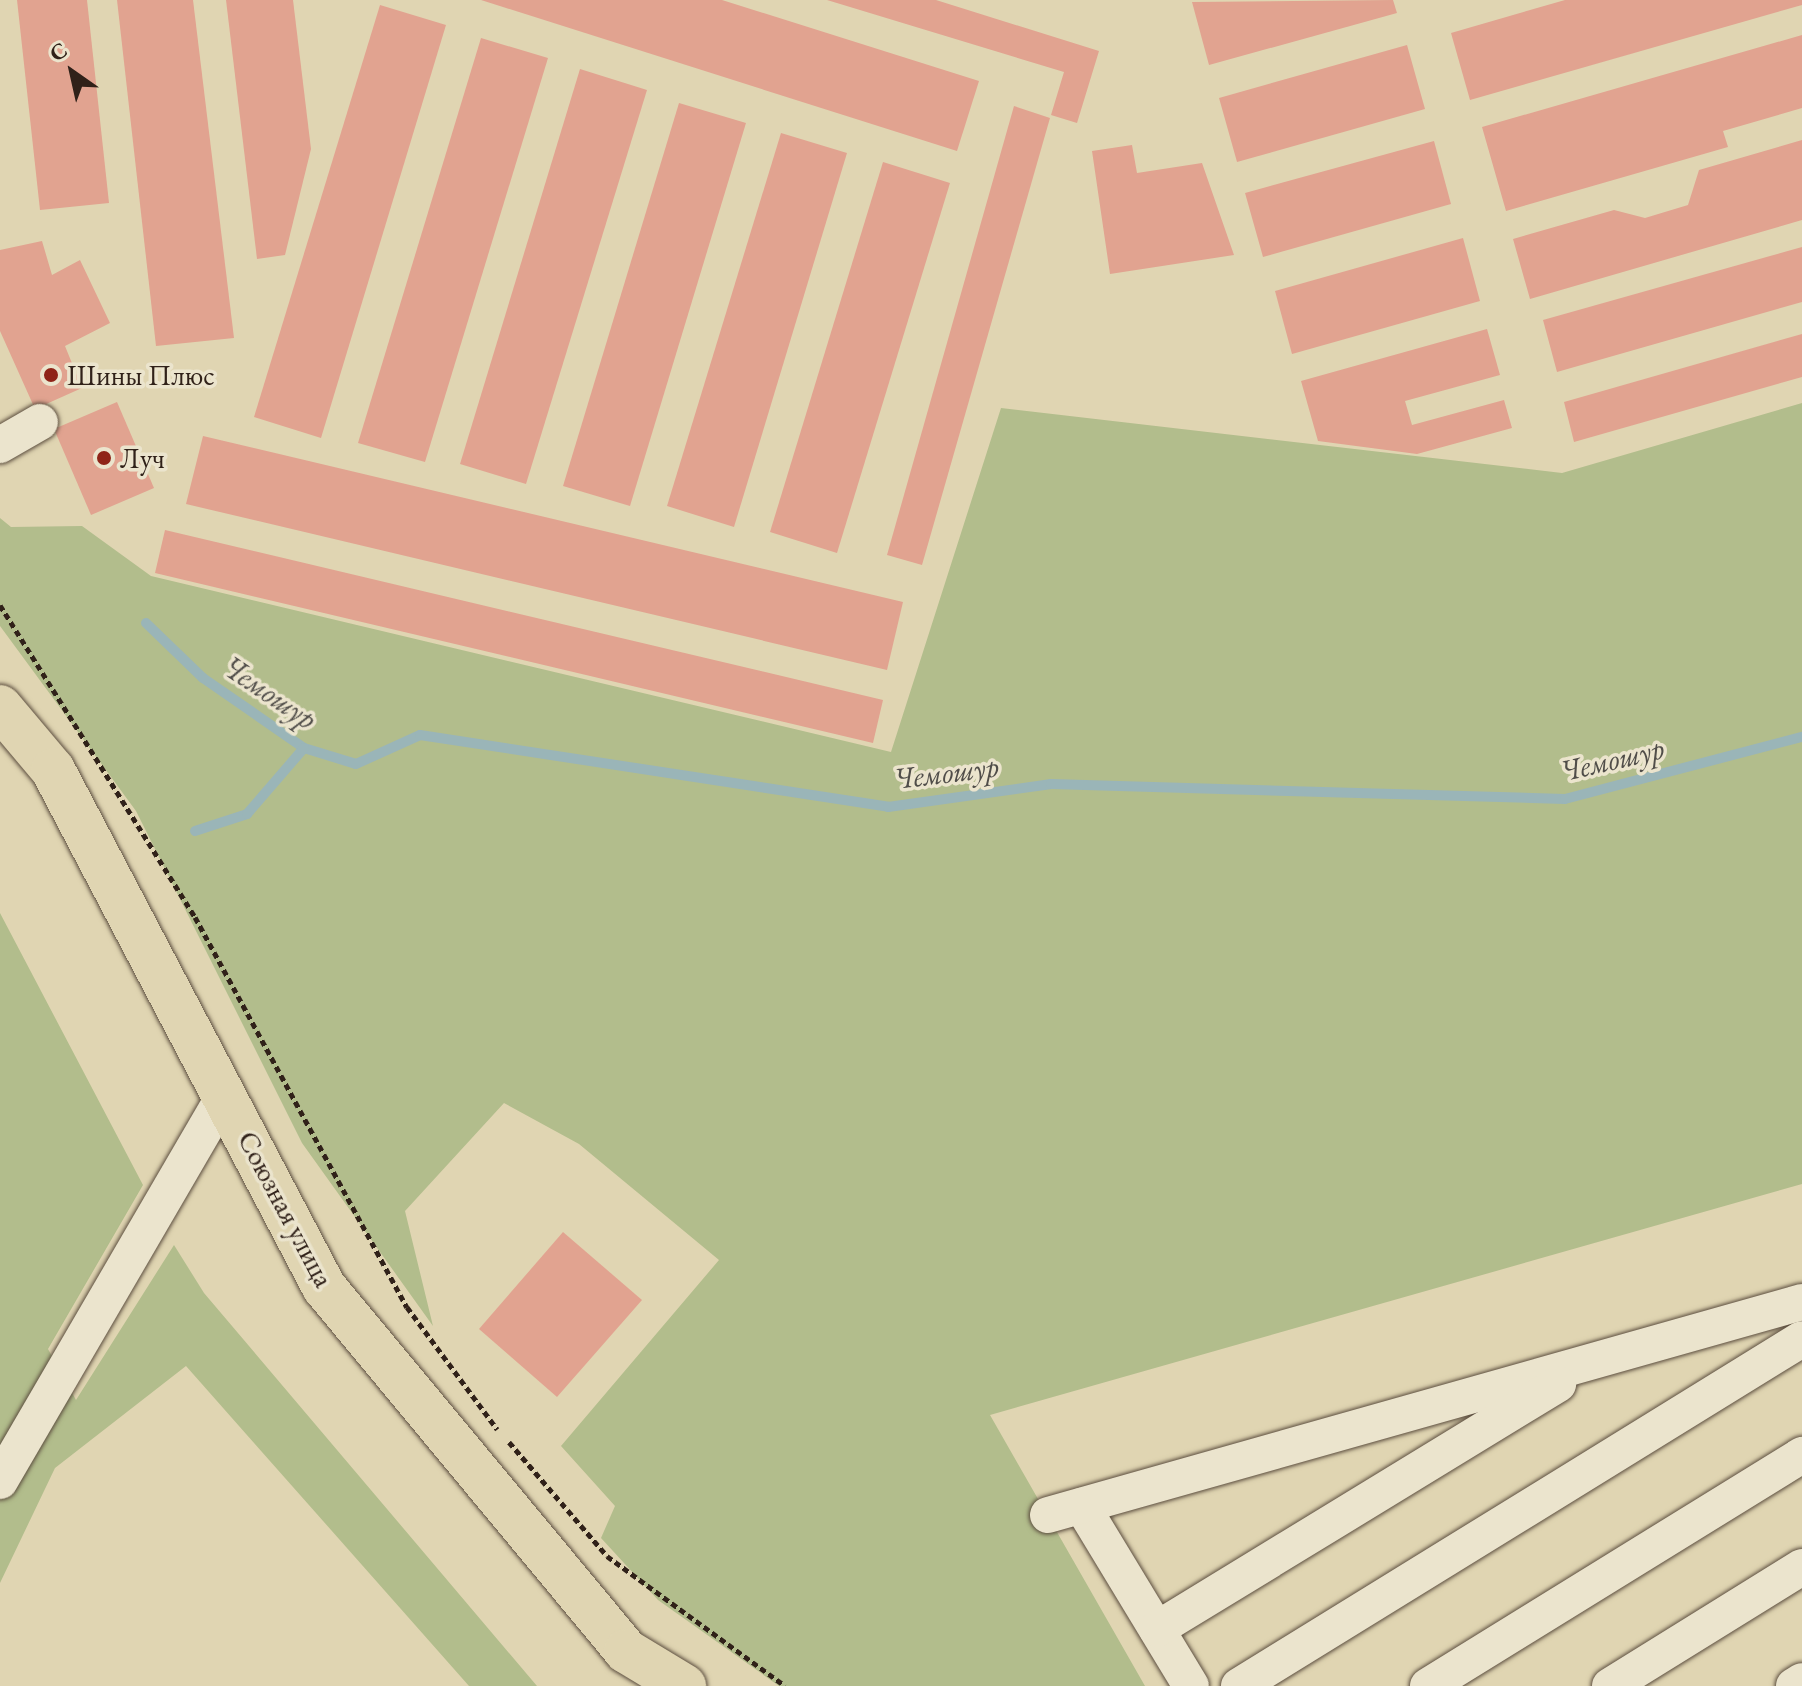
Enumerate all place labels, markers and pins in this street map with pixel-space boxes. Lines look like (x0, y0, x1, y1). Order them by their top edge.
place label: Шины Плюс (67, 358, 215, 392)
marker: Шины Плюс (42, 366, 60, 384)
place label: Луч (120, 441, 165, 475)
marker: Луч (95, 449, 113, 467)

